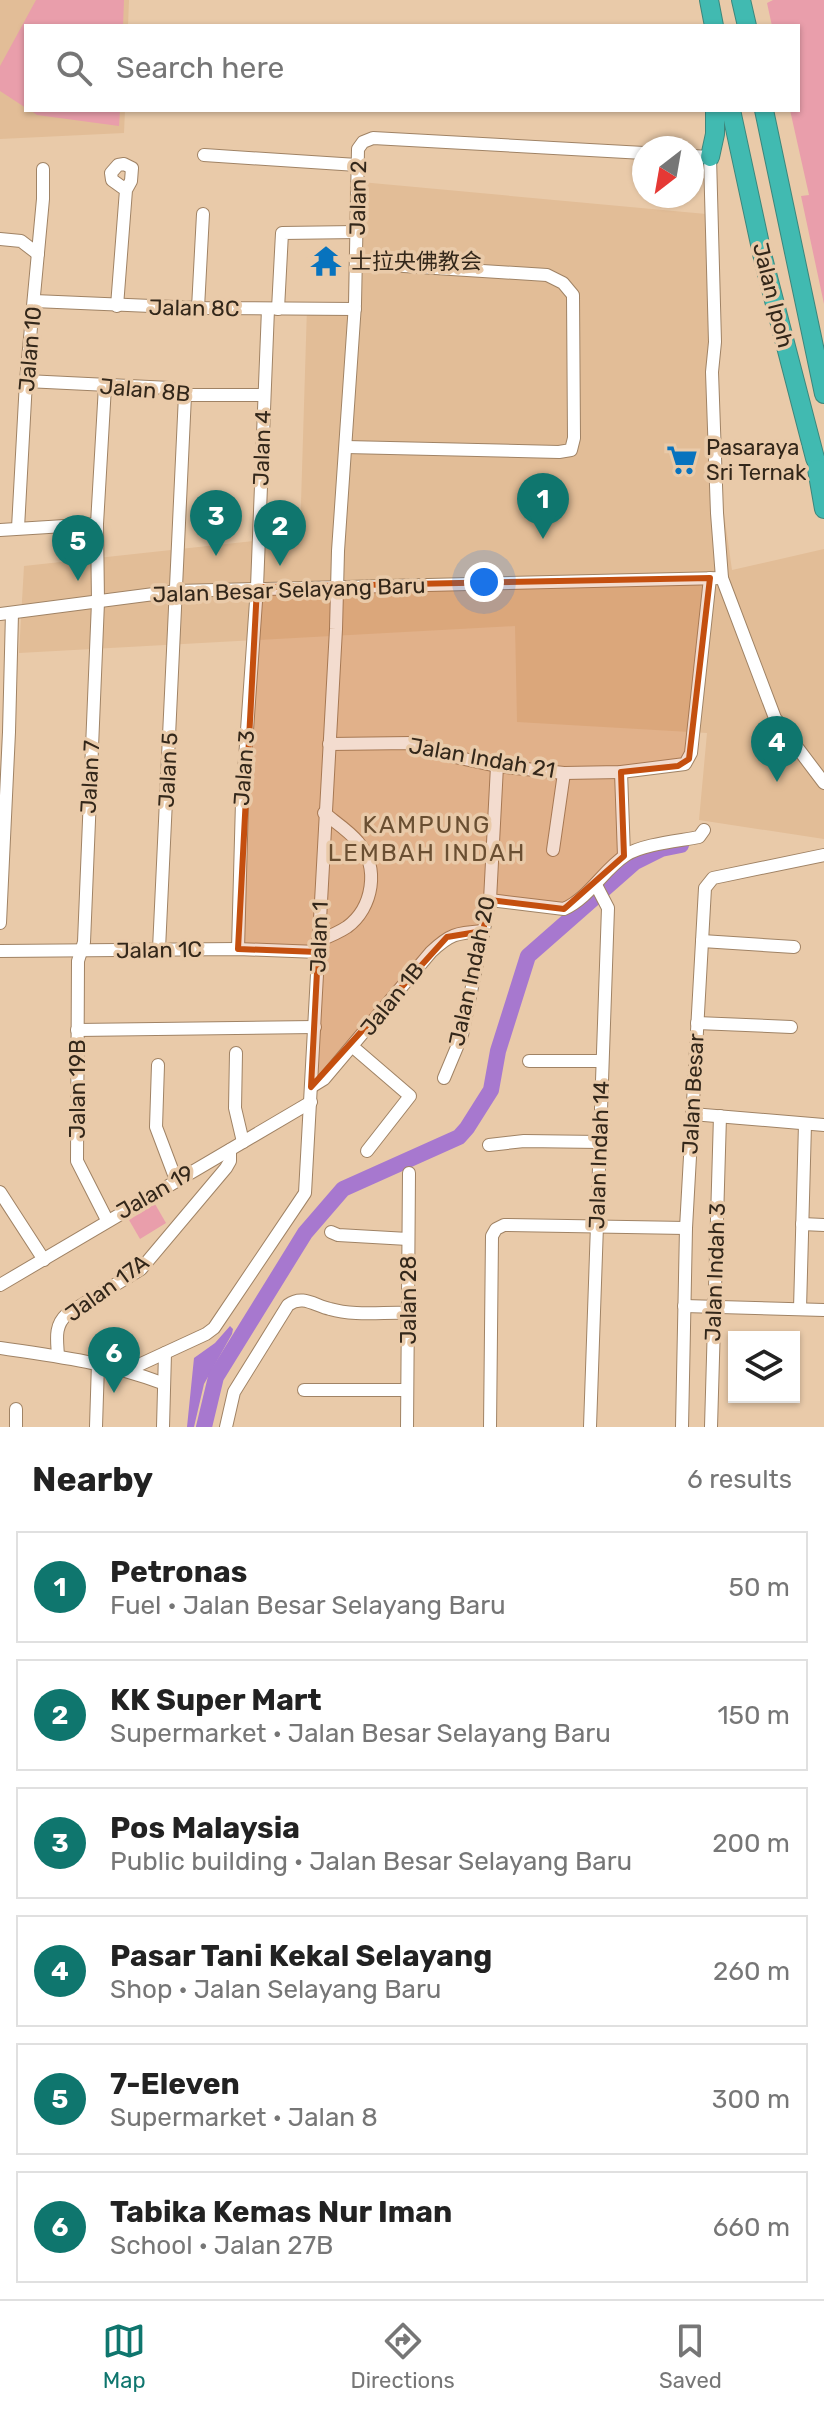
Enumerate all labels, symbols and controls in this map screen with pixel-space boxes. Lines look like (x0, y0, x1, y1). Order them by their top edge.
search box (24, 24, 800, 112)
icon: search (52, 46, 96, 90)
text: Search here (116, 50, 284, 86)
north arrow (632, 136, 704, 208)
street label: Jalan 2 (344, 160, 372, 236)
street label: Jalan Ipoh (747, 240, 799, 350)
temple icon: 士拉央佛教会 (309, 244, 343, 278)
place label: 士拉央佛教会 (350, 248, 482, 275)
street label: Jalan 8C (148, 294, 240, 322)
street label: Jalan 10 (13, 305, 47, 393)
street label: Jalan 8B (99, 373, 191, 407)
street label: Jalan 4 (247, 410, 277, 486)
place label: Pasaraya Sri Ternak (706, 434, 807, 486)
supermarket icon: Pasaraya Sri Ternak (665, 443, 699, 477)
pin: 1 (517, 473, 569, 539)
pin: 3 (190, 490, 242, 556)
pin: 2 (254, 500, 306, 566)
pin: 5 (52, 515, 104, 581)
your location (464, 562, 504, 602)
street label: Jalan Besar Selayang Baru (152, 572, 426, 608)
pin: 4 (751, 716, 803, 782)
street label: Jalan 3 (228, 729, 260, 807)
street label: Jalan 5 (153, 732, 183, 808)
street label: Jalan Indah 21 (407, 732, 557, 784)
street label: Jalan 7 (75, 740, 105, 814)
district label: KAMPUNG LEMBAH INDAH (328, 811, 526, 867)
street label: Jalan Indah 20 (443, 894, 501, 1048)
street label: Jalan 1 (304, 901, 334, 973)
street label: Jalan 1C (116, 936, 202, 964)
street label: Jalan 1B (354, 957, 430, 1041)
street label: Jalan Besar (676, 1032, 710, 1155)
street label: Jalan 19B (64, 1039, 91, 1139)
street label: Jalan Indah 14 (583, 1080, 615, 1230)
street label: Jalan 19 (112, 1159, 198, 1225)
street label: Jalan Indah 3 (699, 1202, 731, 1342)
street label: Jalan 17A (60, 1249, 154, 1327)
street label: Jalan 28 (395, 1255, 422, 1345)
pin: 6 (88, 1327, 140, 1393)
map controls (728, 1331, 800, 1403)
button: layers (728, 1331, 800, 1403)
text: Nearby (32, 1459, 153, 1500)
text: 6 results (687, 1464, 792, 1495)
text: Petronas (110, 1554, 247, 1590)
text: 1 (54, 1572, 66, 1603)
text: 50 m (729, 1572, 790, 1603)
text: Fuel · Jalan Besar Selayang Baru (110, 1590, 506, 1621)
text: KK Super Mart (110, 1682, 322, 1718)
text: 2 (52, 1700, 68, 1731)
text: 150 m (717, 1700, 790, 1731)
text: Supermarket · Jalan Besar Selayang Baru (110, 1718, 611, 1749)
text: Pos Malaysia (110, 1810, 300, 1846)
text: 3 (51, 1828, 69, 1859)
text: 200 m (712, 1828, 790, 1859)
text: Public building · Jalan Besar Selayang Baru (110, 1846, 632, 1877)
text: Pasar Tani Kekal Selayang (110, 1938, 492, 1974)
text: 4 (51, 1956, 69, 1987)
text: 260 m (713, 1956, 790, 1987)
text: Shop · Jalan Selayang Baru (110, 1974, 441, 2005)
text: 7-Eleven (110, 2066, 240, 2102)
text: 5 (52, 2084, 68, 2115)
text: 300 m (712, 2084, 790, 2115)
text: Supermarket · Jalan 8 (110, 2102, 378, 2133)
text: Tabika Kemas Nur Iman (110, 2194, 452, 2230)
text: 6 (52, 2212, 68, 2243)
text: 660 m (713, 2212, 790, 2243)
text: School · Jalan 27B (110, 2230, 333, 2261)
tab: Map (102, 2319, 146, 2394)
tab: Directions (350, 2319, 455, 2394)
tab: Saved (659, 2319, 722, 2394)

